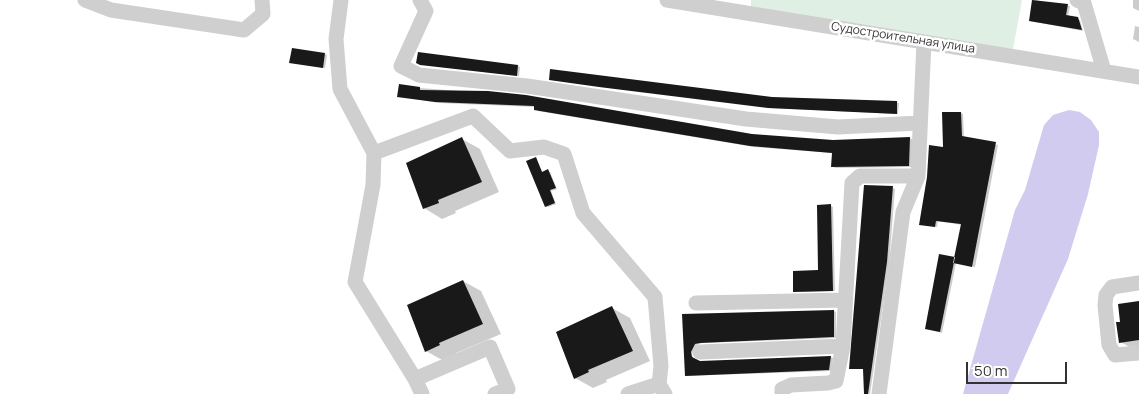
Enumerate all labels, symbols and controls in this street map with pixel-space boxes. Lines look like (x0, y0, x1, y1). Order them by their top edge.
street label: Судостроительная улица (830, 20, 976, 56)
scale bar (969, 352, 1070, 384)
text: 50 m (974, 360, 1008, 381)

